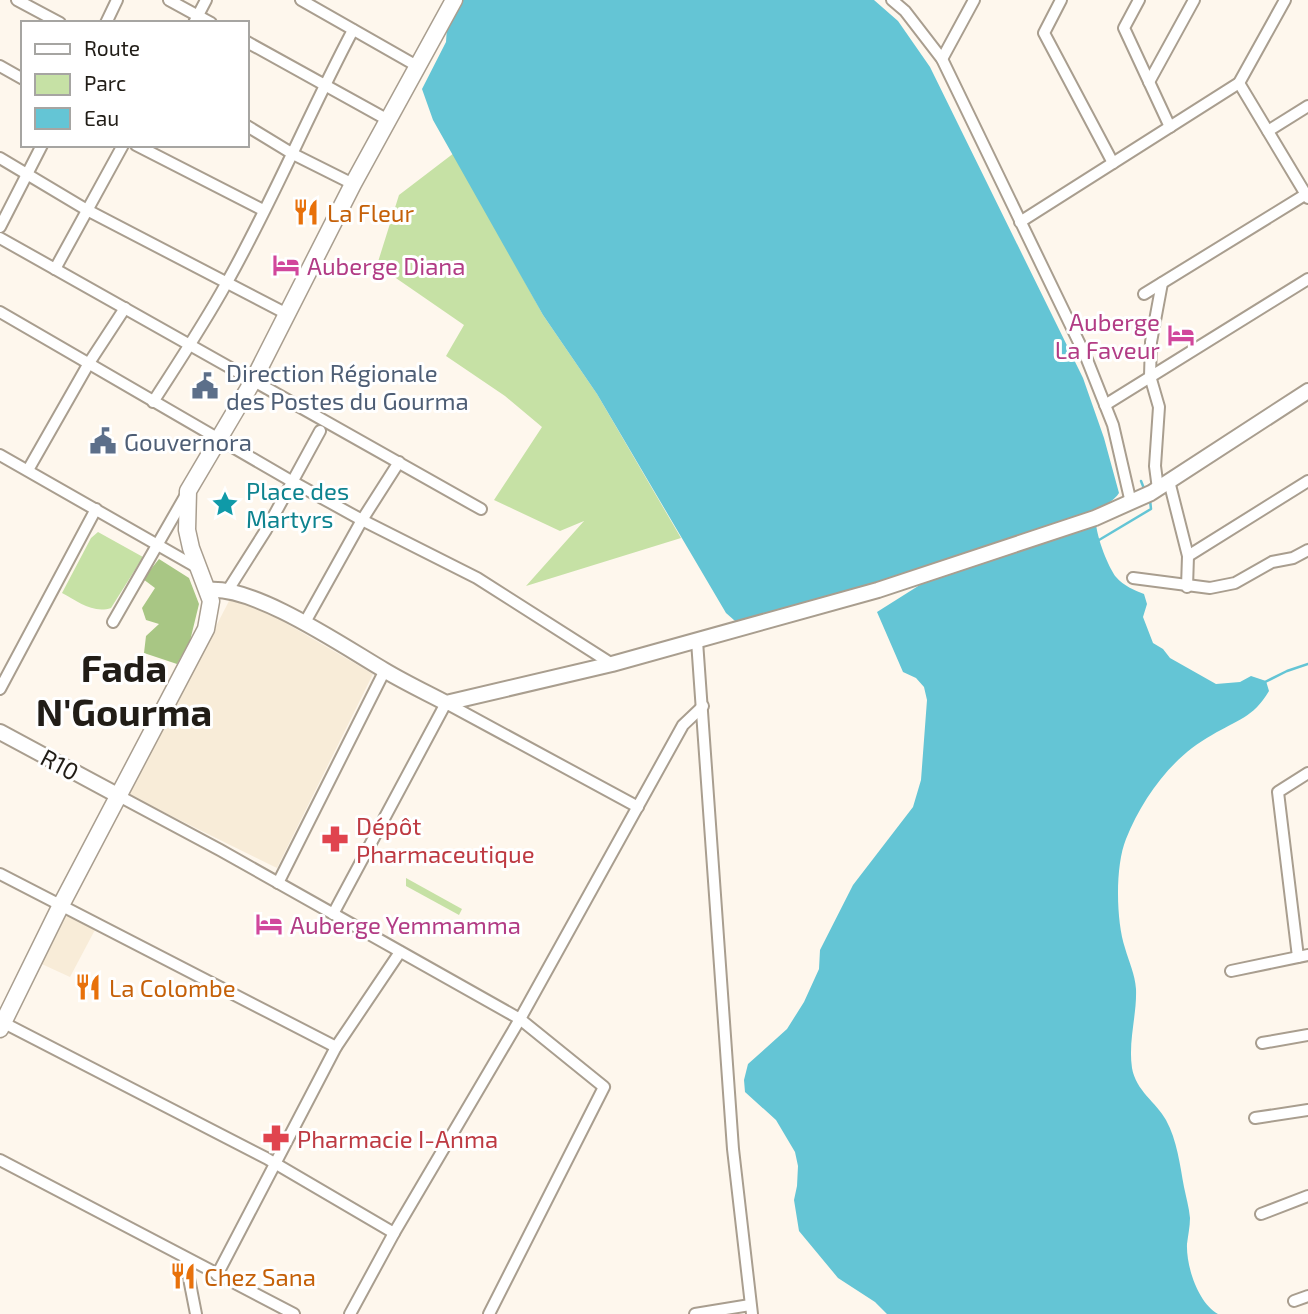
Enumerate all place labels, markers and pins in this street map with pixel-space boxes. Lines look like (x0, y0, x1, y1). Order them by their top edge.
restaurant icon: La Fleur (291, 197, 321, 227)
place label: La Fleur (327, 198, 414, 227)
hotel icon: Auberge Diana (271, 250, 301, 280)
place label: Auberge Diana (307, 251, 465, 280)
place label: Auberge La Faveur (1055, 307, 1160, 364)
hotel icon: Auberge La Faveur (1166, 320, 1196, 350)
place label: Direction Régionale des Postes du Gourma (226, 358, 469, 415)
public building icon: Direction Régionale des Postes du Gourma (190, 371, 220, 401)
public building icon: Gouvernora (88, 426, 118, 456)
place label: Gouvernora (124, 427, 252, 456)
place label: Place des Martyrs (246, 476, 349, 533)
place icon: Place des Martyrs (210, 489, 240, 519)
place label: Dépôt Pharmaceutique (356, 811, 535, 868)
pharmacy icon: Dépôt Pharmaceutique (320, 824, 350, 854)
hotel icon: Auberge Yemmamma (254, 909, 284, 939)
place label: Auberge Yemmamma (290, 910, 521, 939)
restaurant icon: La Colombe (73, 972, 103, 1002)
place label: La Colombe (109, 973, 236, 1002)
pharmacy icon: Pharmacie I-Anma (261, 1123, 291, 1153)
place label: Pharmacie I-Anma (297, 1124, 498, 1153)
restaurant icon: Chez Sana (168, 1261, 198, 1291)
place label: Chez Sana (204, 1262, 316, 1291)

